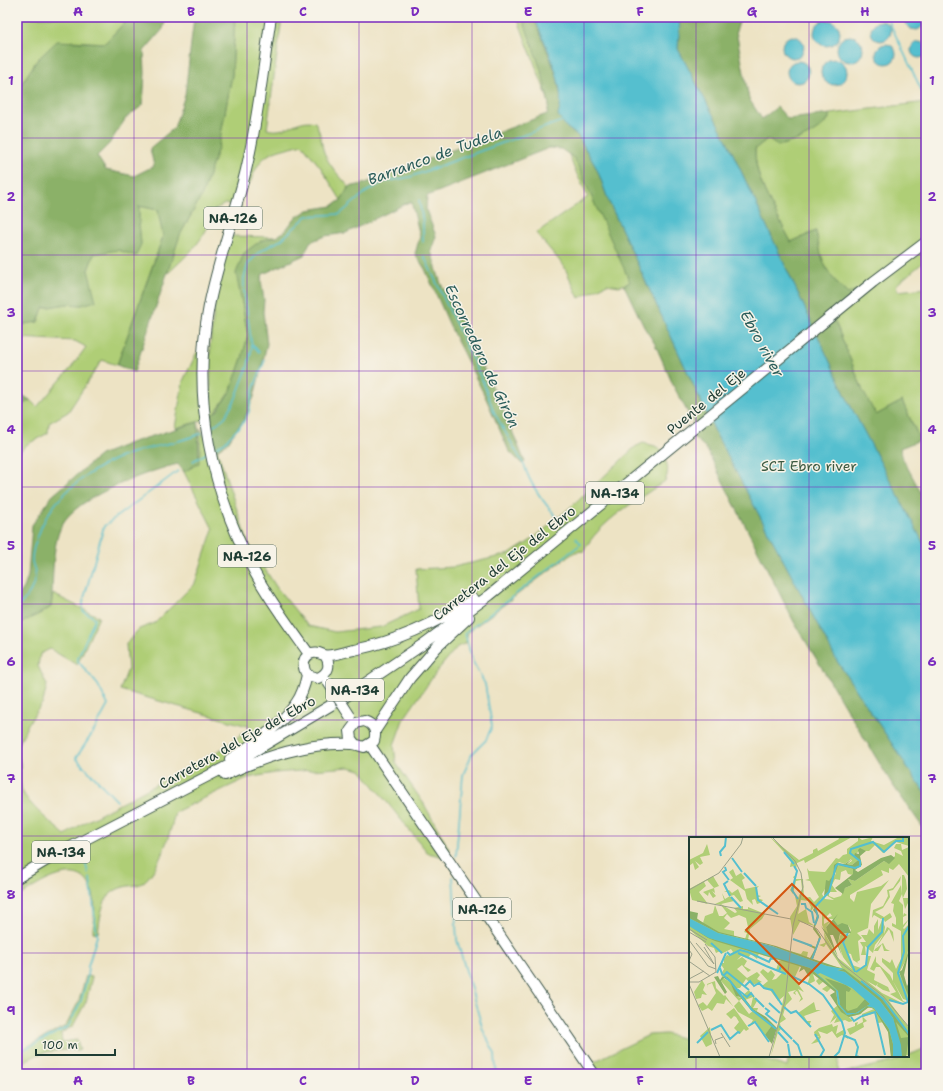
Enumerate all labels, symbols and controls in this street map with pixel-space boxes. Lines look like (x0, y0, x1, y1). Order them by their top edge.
text: A (73, 3, 83, 20)
text: B (187, 3, 195, 20)
text: C (299, 3, 307, 20)
text: D (410, 3, 420, 20)
text: E (524, 3, 533, 20)
text: F (636, 3, 644, 20)
text: G (747, 3, 758, 20)
text: H (860, 3, 870, 20)
text: 1 (8, 72, 14, 89)
text: 1 (929, 72, 935, 89)
water label: Barranco de Tudela (365, 122, 505, 190)
text: 2 (6, 188, 16, 205)
text: 2 (927, 188, 937, 205)
road number: NA-126 (204, 207, 262, 229)
water label: Escorredero de Girón (440, 281, 524, 431)
text: 3 (6, 304, 16, 321)
text: 3 (927, 304, 937, 321)
water label: Ebro river (735, 307, 789, 382)
street label: Puente del Eje (663, 364, 749, 438)
text: 4 (6, 421, 16, 438)
text: 4 (927, 421, 937, 438)
park label: SCI Ebro river (761, 457, 857, 475)
road number: NA-134 (586, 482, 644, 504)
street label: Carretera del Eje del Ebro (429, 502, 579, 624)
text: 5 (7, 537, 15, 554)
text: 5 (928, 537, 936, 554)
road number: NA-126 (218, 545, 276, 567)
text: 6 (6, 653, 16, 670)
text: 6 (927, 653, 937, 670)
road number: NA-134 (326, 679, 384, 701)
street label: Carretera del Eje del Ebro (155, 691, 319, 793)
text: 7 (6, 770, 16, 787)
text: 7 (927, 770, 937, 787)
inset map (689, 837, 909, 1057)
road number: NA-134 (32, 841, 90, 863)
text: 8 (6, 886, 16, 903)
text: 8 (927, 886, 937, 903)
road number: NA-126 (453, 898, 511, 920)
text: 9 (6, 1002, 16, 1019)
text: 9 (927, 1002, 937, 1019)
scale bar (36, 1031, 115, 1057)
text: 100 m (42, 1037, 78, 1053)
text: A (73, 1072, 83, 1089)
text: B (187, 1072, 195, 1089)
text: C (299, 1072, 307, 1089)
text: D (410, 1072, 420, 1089)
text: E (524, 1072, 533, 1089)
text: F (636, 1072, 644, 1089)
text: G (747, 1072, 758, 1089)
text: H (860, 1072, 870, 1089)

